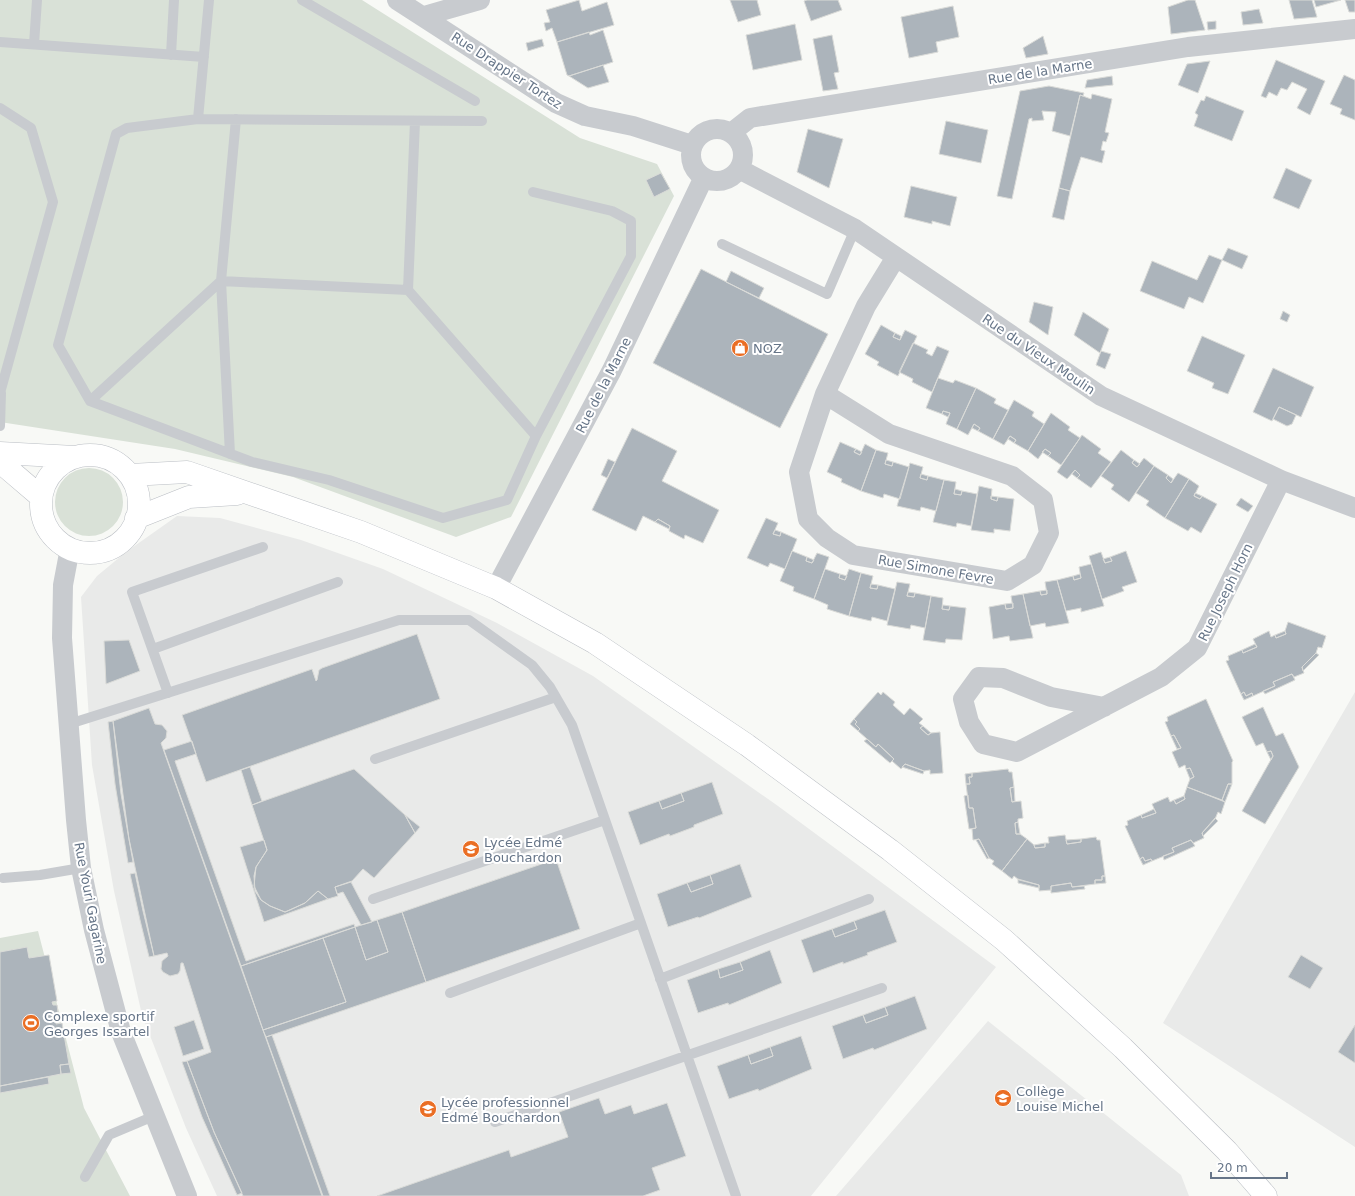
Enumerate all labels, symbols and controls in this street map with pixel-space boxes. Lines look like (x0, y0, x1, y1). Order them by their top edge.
street label: Rue Drappier Tortez (449, 29, 565, 112)
street label: Rue de la Marne (987, 56, 1093, 87)
street label: Rue du Vieux Moulin (980, 311, 1098, 398)
street label: Rue de la Marne (573, 335, 634, 436)
shop icon: NOZ (730, 338, 750, 358)
place label: NOZ (753, 341, 782, 356)
street label: Rue Joseph Horn (1195, 541, 1256, 644)
street label: Rue Simone Fevre (877, 552, 995, 587)
place label: Lycée Edmé Bouchardon (484, 835, 562, 865)
school or university icon: Lycée Edmé Bouchardon (461, 839, 481, 859)
street label: Rue Youri Gagarine (71, 841, 110, 965)
place label: Complexe sportif Georges Issartel (44, 1009, 155, 1039)
sports icon: Complexe sportif Georges Issartel (21, 1013, 41, 1033)
place label: Collège Louise Michel (1016, 1084, 1104, 1114)
school or university icon: Collège Louise Michel (993, 1088, 1013, 1108)
place label: Lycée professionnel Edmé Bouchardon (441, 1095, 569, 1125)
school or university icon: Lycée professionnel Edmé Bouchardon (418, 1099, 438, 1119)
scale bar (1211, 1154, 1287, 1180)
text: 20 m (1217, 1161, 1248, 1175)

